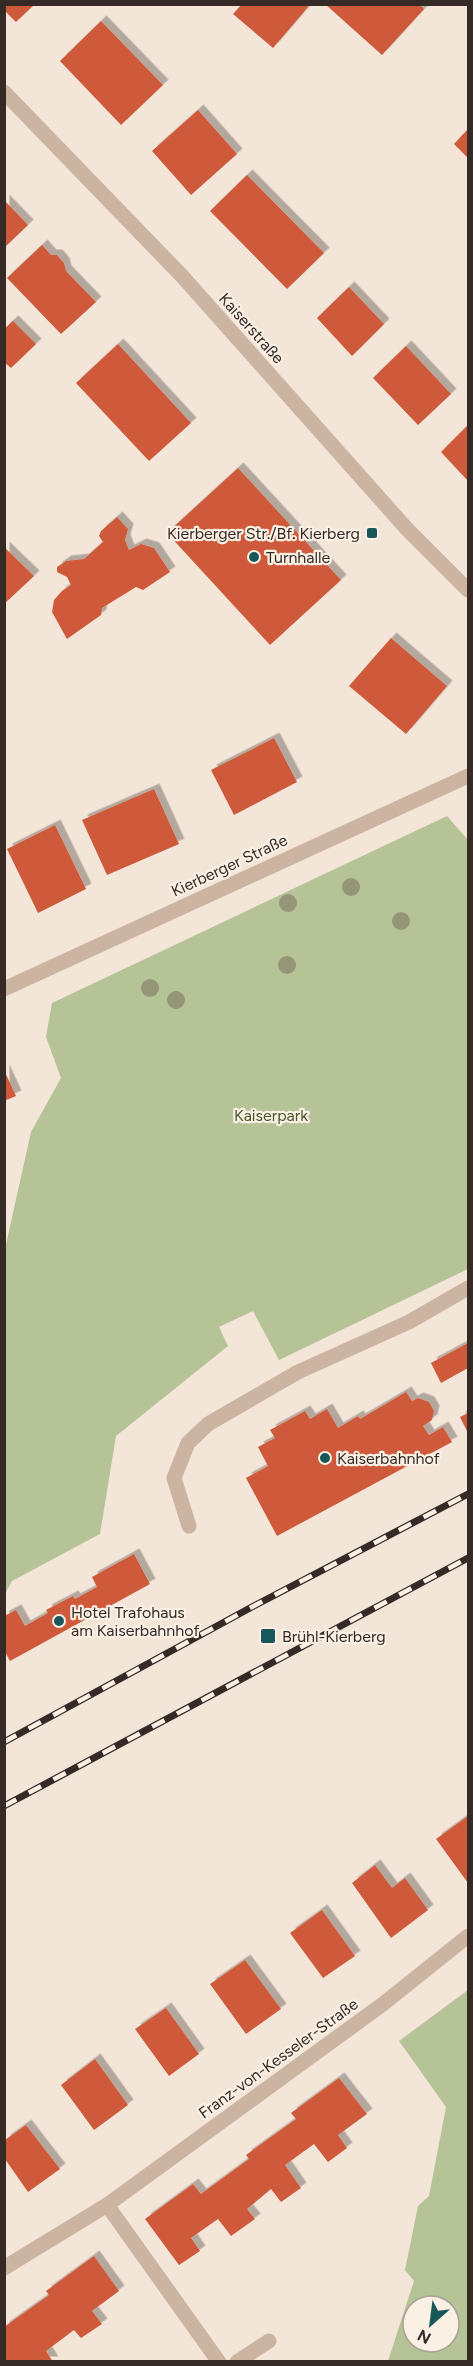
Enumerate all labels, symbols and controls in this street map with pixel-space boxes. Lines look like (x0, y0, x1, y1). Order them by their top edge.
street label: Kaiserstraße (215, 289, 288, 368)
place label: Kierberger Str./Bf. Kierberg (167, 524, 360, 543)
marker: Kierberger Str./Bf. Kierberg (365, 526, 379, 540)
place label: Turnhalle (266, 548, 330, 567)
marker: Turnhalle (247, 550, 261, 564)
street label: Kierberger Straße (168, 830, 290, 901)
park label: Kaiserpark (234, 1106, 308, 1125)
place label: Kaiserbahnhof (337, 1449, 440, 1468)
marker: Kaiserbahnhof (318, 1451, 332, 1465)
place label: Hotel Trafohaus am Kaiserbahnhof (71, 1603, 199, 1640)
marker: Hotel Trafohaus am Kaiserbahnhof (52, 1614, 66, 1628)
marker: Brühl-Kierberg (259, 1627, 277, 1645)
place label: Brühl-Kierberg (282, 1627, 386, 1646)
street label: Franz-von-Kesseler-Straße (195, 1994, 362, 2123)
north arrow (401, 2294, 461, 2354)
text: N (414, 2326, 434, 2348)

